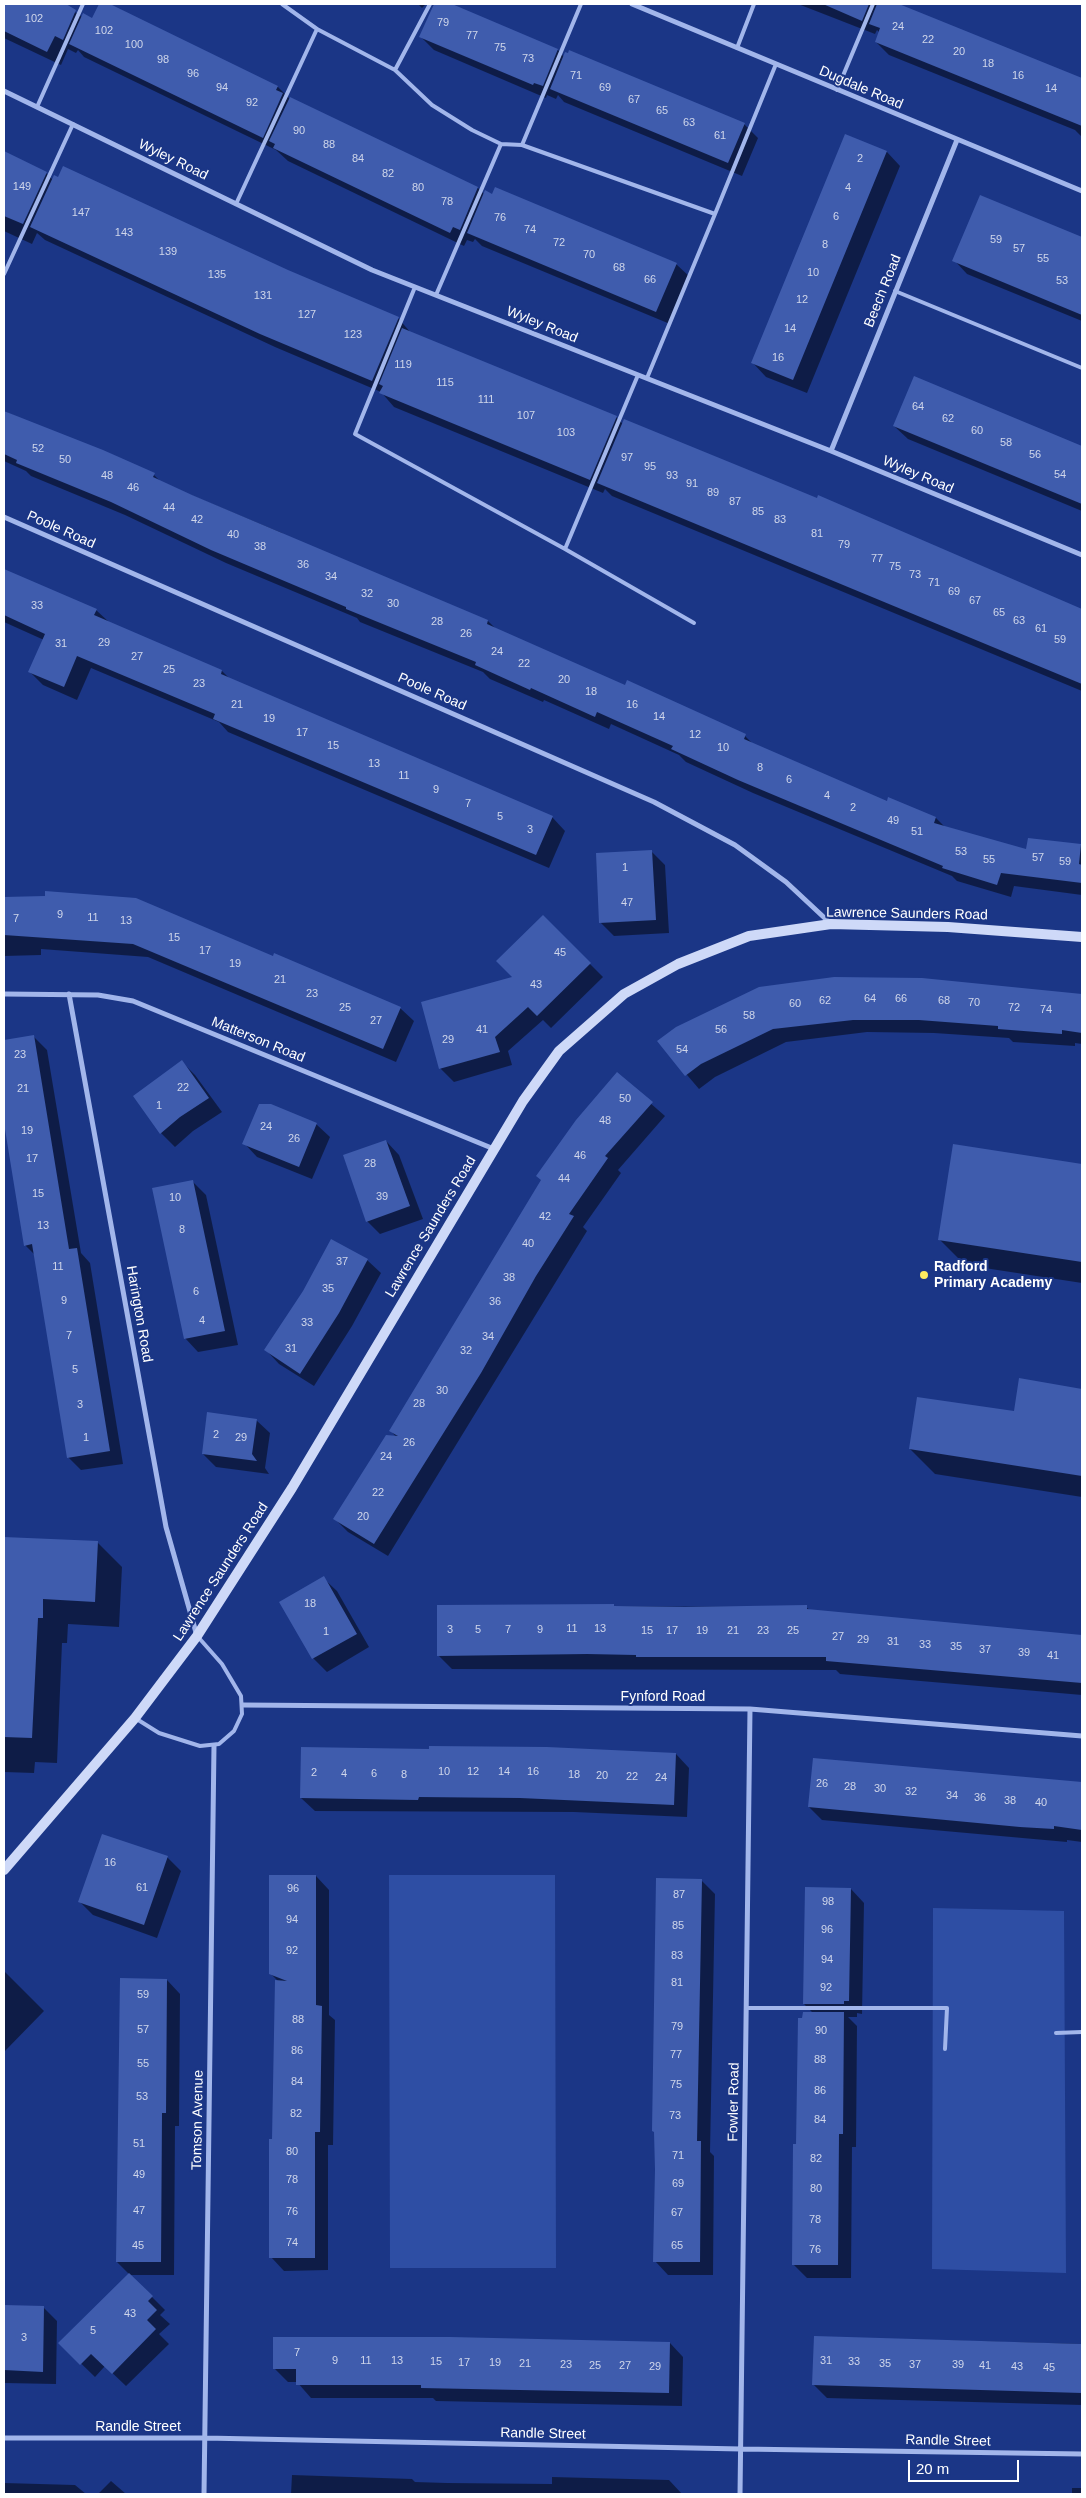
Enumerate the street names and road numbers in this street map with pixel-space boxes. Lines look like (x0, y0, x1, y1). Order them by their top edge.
street label: Dugdale Road (817, 63, 905, 113)
street label: Wyley Road (135, 136, 211, 184)
street label: Beech Road (861, 252, 905, 330)
street label: Wyley Road (504, 303, 580, 347)
street label: Wyley Road (880, 453, 956, 497)
street label: Poole Road (24, 507, 98, 553)
street label: Poole Road (395, 669, 469, 715)
street label: Lawrence Saunders Road (826, 904, 988, 924)
street label: Matterson Road (209, 1014, 307, 1066)
street label: Lawrence Saunders Road (382, 1153, 480, 1301)
street label: Harington Road (122, 1264, 156, 1364)
street label: Lawrence Saunders Road (170, 1500, 272, 1644)
street label: Fynford Road (621, 1689, 705, 1705)
street label: Fowler Road (725, 2062, 743, 2142)
street label: Tomson Avenue (189, 2070, 207, 2170)
street label: Randle Street (95, 2419, 181, 2435)
street label: Randle Street (500, 2425, 586, 2443)
street label: Randle Street (905, 2432, 991, 2450)

